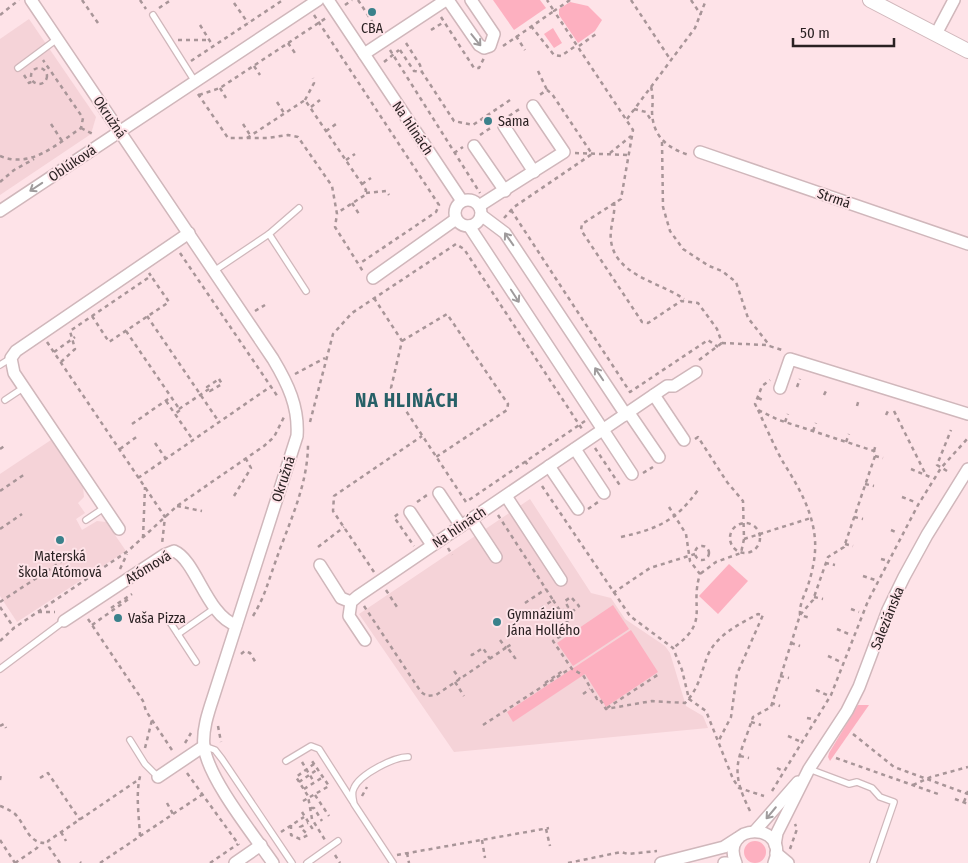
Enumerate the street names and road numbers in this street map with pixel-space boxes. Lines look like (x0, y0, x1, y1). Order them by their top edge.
street label: Okružná (89, 93, 130, 142)
street label: Na hlinách (389, 98, 437, 158)
street label: Oblúková (45, 141, 99, 186)
street label: Strmá (815, 185, 853, 212)
street label: Okružná (268, 454, 299, 504)
street label: Na hlinách (429, 503, 489, 551)
street label: Atómová (122, 547, 174, 588)
street label: Saleziánska (867, 584, 908, 652)

